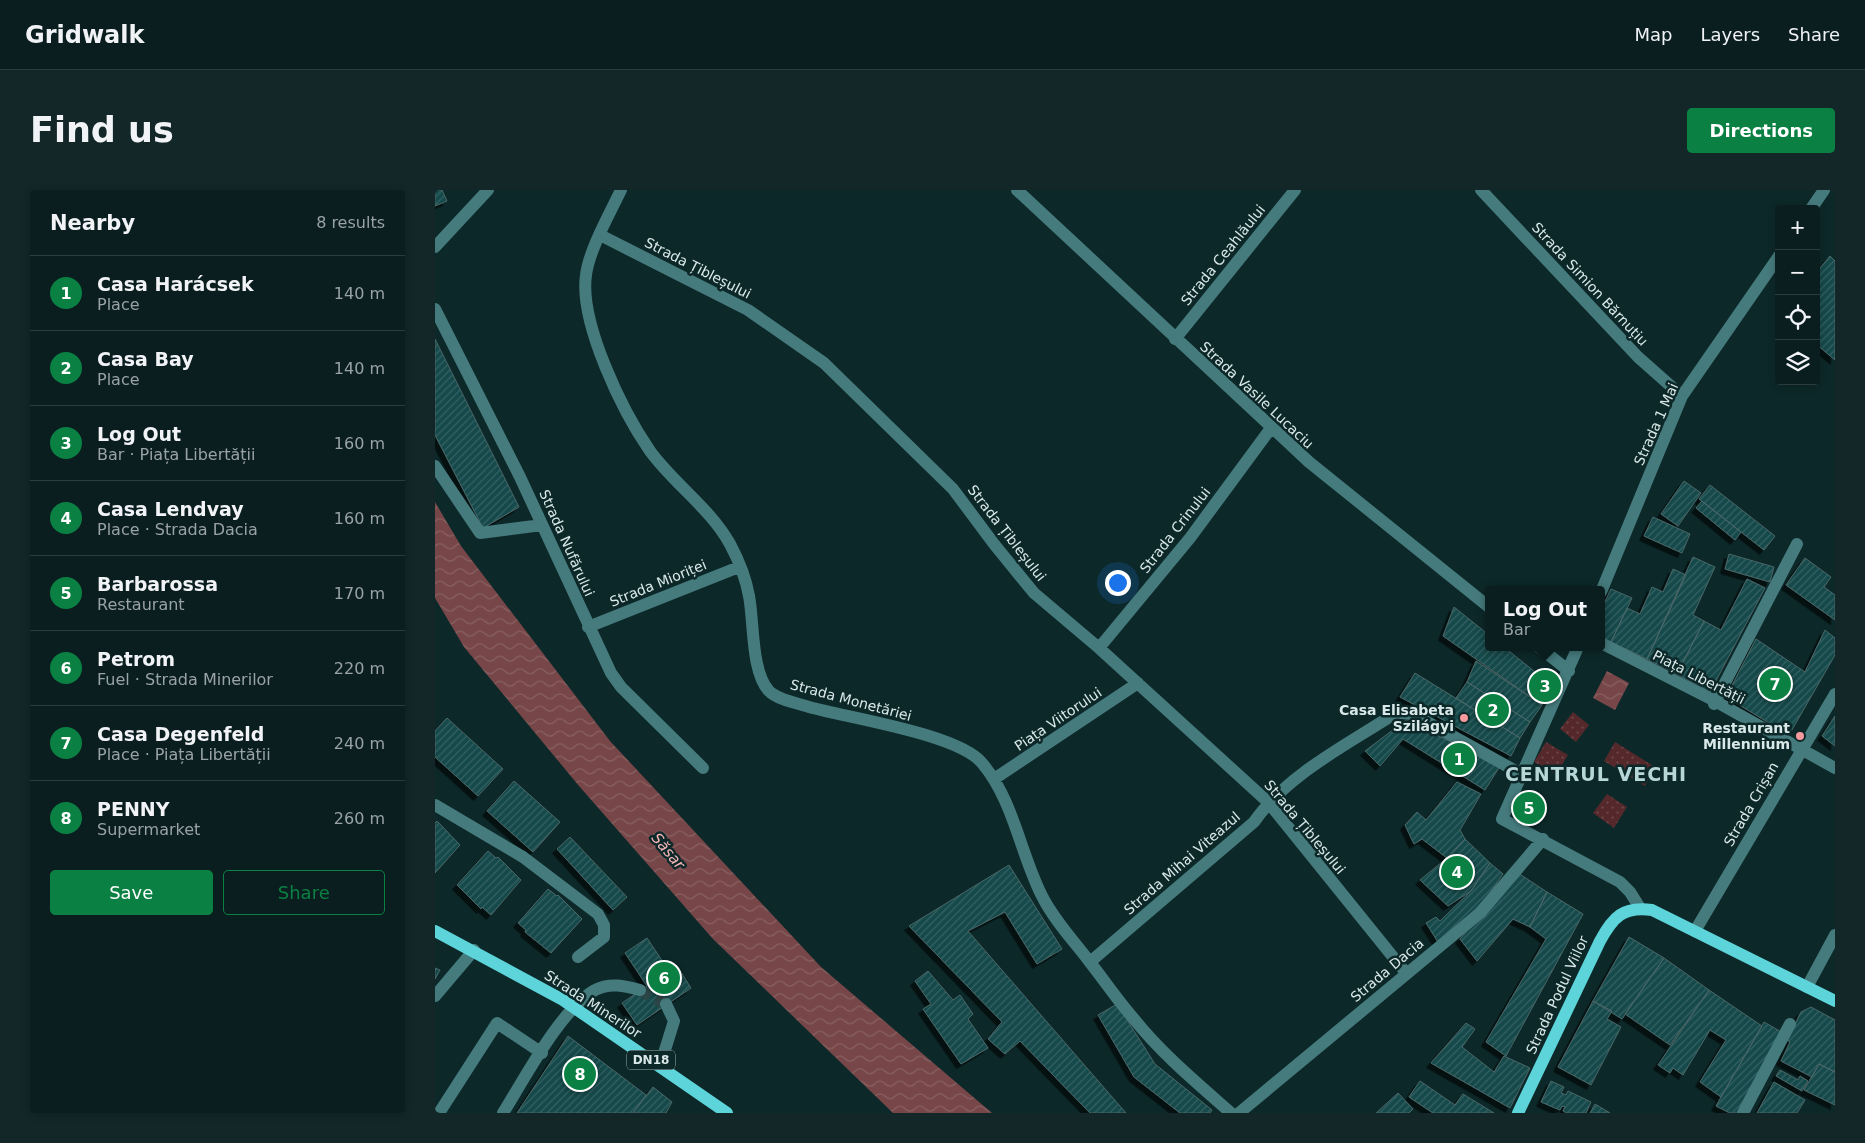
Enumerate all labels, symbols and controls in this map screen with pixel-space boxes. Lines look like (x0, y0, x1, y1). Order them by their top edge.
text: Gridwalk (25, 21, 145, 49)
text: Map (1634, 24, 1672, 45)
text: Layers (1700, 24, 1760, 45)
text: Share (1788, 24, 1840, 45)
button: Directions (1687, 108, 1835, 153)
text: Find us (30, 110, 174, 150)
street label: Strada Ceahlăului (1178, 202, 1268, 308)
map controls (1775, 205, 1820, 385)
button: + (1775, 205, 1820, 250)
text: Nearby (50, 211, 135, 235)
text: 8 results (316, 213, 385, 232)
street label: Strada Simion Bărnuțiu (1528, 219, 1651, 350)
street label: Strada Țibleșului (642, 234, 754, 303)
button: − (1775, 250, 1820, 295)
text: Casa Harácsek (97, 273, 254, 295)
text: 1 (60, 284, 72, 303)
text: 140 m (334, 284, 385, 303)
text: Place (97, 295, 140, 314)
button: locate (1775, 295, 1820, 340)
street label: Strada Vasile Lucaciu (1197, 338, 1317, 452)
button: layers (1775, 340, 1820, 385)
text: Casa Bay (97, 348, 194, 370)
text: 2 (60, 359, 72, 378)
text: 140 m (334, 359, 385, 378)
text: Place (97, 370, 140, 389)
street label: Strada 1 Mai (1631, 380, 1681, 468)
text: Log Out (97, 423, 181, 445)
text: 3 (60, 434, 72, 453)
text: 160 m (334, 434, 385, 453)
text: Bar · Piața Libertății (97, 445, 256, 464)
street label: Strada Țibleșului (964, 482, 1049, 585)
street label: Strada Crinului (1137, 484, 1213, 576)
street label: Strada Nufărului (536, 487, 598, 599)
text: Casa Lendvay (97, 498, 244, 520)
text: 4 (60, 509, 72, 528)
text: 160 m (334, 509, 385, 528)
text: Place · Strada Dacia (97, 520, 258, 539)
street label: Strada Mioriței (607, 556, 709, 611)
your location (1105, 570, 1131, 596)
text: Barbarossa (97, 573, 218, 595)
text: 5 (60, 584, 72, 603)
text: 170 m (334, 584, 385, 603)
popup (1485, 586, 1605, 651)
text: Restaurant (97, 595, 185, 614)
text: Log Out (1503, 598, 1587, 620)
text: Bar (1503, 620, 1530, 639)
street label: Piața Libertății (1650, 647, 1748, 708)
text: Petrom (97, 648, 175, 670)
text: 6 (60, 659, 72, 678)
text: 220 m (334, 659, 385, 678)
pin: 7 (1759, 665, 1791, 703)
pin: 3 (1529, 667, 1561, 705)
text: Fuel · Strada Minerilor (97, 670, 273, 689)
street label: Strada Monetăriei (789, 676, 913, 724)
street label: Piața Viitorului (1011, 684, 1105, 755)
pin: 2 (1477, 691, 1509, 729)
place label: Casa Elisabeta Szilágyi (1339, 702, 1454, 734)
marker: Casa Elisabeta Szilágyi (1458, 712, 1470, 724)
place label: Restaurant Millennium (1702, 720, 1790, 752)
text: Casa Degenfeld (97, 723, 264, 745)
marker: Restaurant Millennium (1794, 730, 1806, 742)
text: 7 (60, 734, 72, 753)
text: 240 m (334, 734, 385, 753)
pin: 1 (1443, 740, 1475, 778)
text: Place · Piața Libertății (97, 745, 271, 764)
street label: Strada Crișan (1720, 759, 1782, 850)
district label: CENTRUL VECHI (1505, 763, 1687, 785)
street label: Strada Țibleșului (1260, 777, 1349, 878)
pin: 5 (1513, 789, 1545, 827)
text: PENNY (97, 798, 169, 820)
street label: Strada Mihai Viteazul (1121, 808, 1243, 918)
text: 8 (60, 809, 72, 828)
text: 260 m (334, 809, 385, 828)
text: Supermarket (97, 820, 200, 839)
water label: Săsar (648, 829, 689, 873)
pin: 4 (1441, 853, 1473, 891)
button: Save (50, 870, 213, 915)
button: Share (223, 870, 385, 915)
street label: Strada Podul Viilor (1523, 933, 1592, 1057)
street label: Strada Dacia (1347, 935, 1427, 1005)
pin: 6 (648, 959, 680, 997)
street label: Strada Minerilor (542, 967, 644, 1041)
road number: DN18 (627, 1050, 675, 1070)
pin: 8 (564, 1055, 596, 1093)

